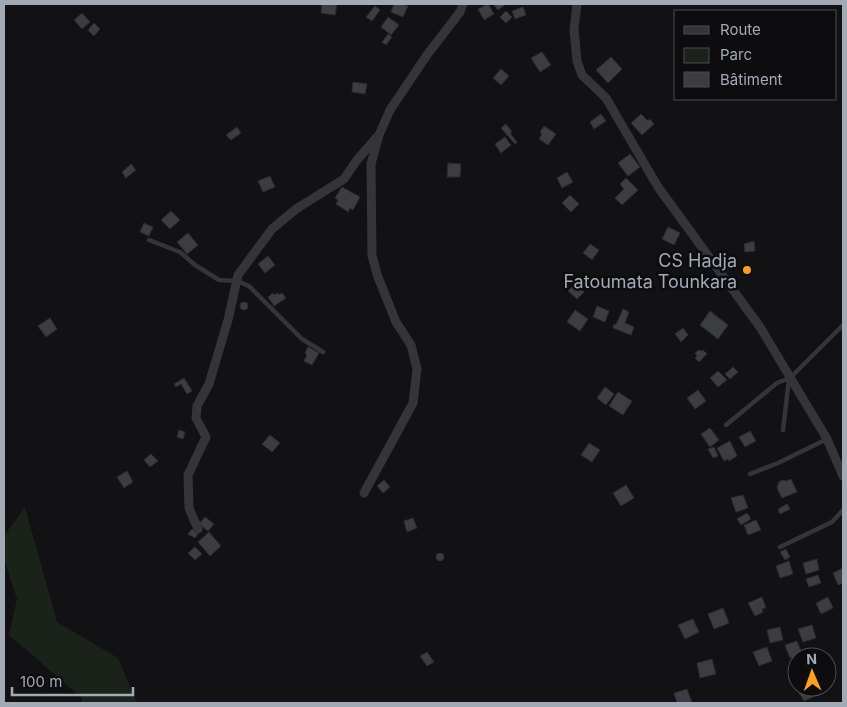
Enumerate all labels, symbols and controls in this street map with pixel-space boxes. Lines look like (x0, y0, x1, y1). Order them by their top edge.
legend (674, 10, 837, 100)
text: Route (720, 20, 761, 39)
text: Parc (720, 45, 752, 64)
text: Bâtiment (720, 70, 783, 89)
place label: CS Hadja Fatoumata Tounkara (563, 250, 737, 292)
marker: CS Hadja Fatoumata Tounkara (741, 264, 753, 276)
north arrow (787, 647, 837, 697)
text: N (806, 650, 817, 667)
scale bar (12, 664, 134, 696)
text: 100 m (20, 672, 62, 691)

